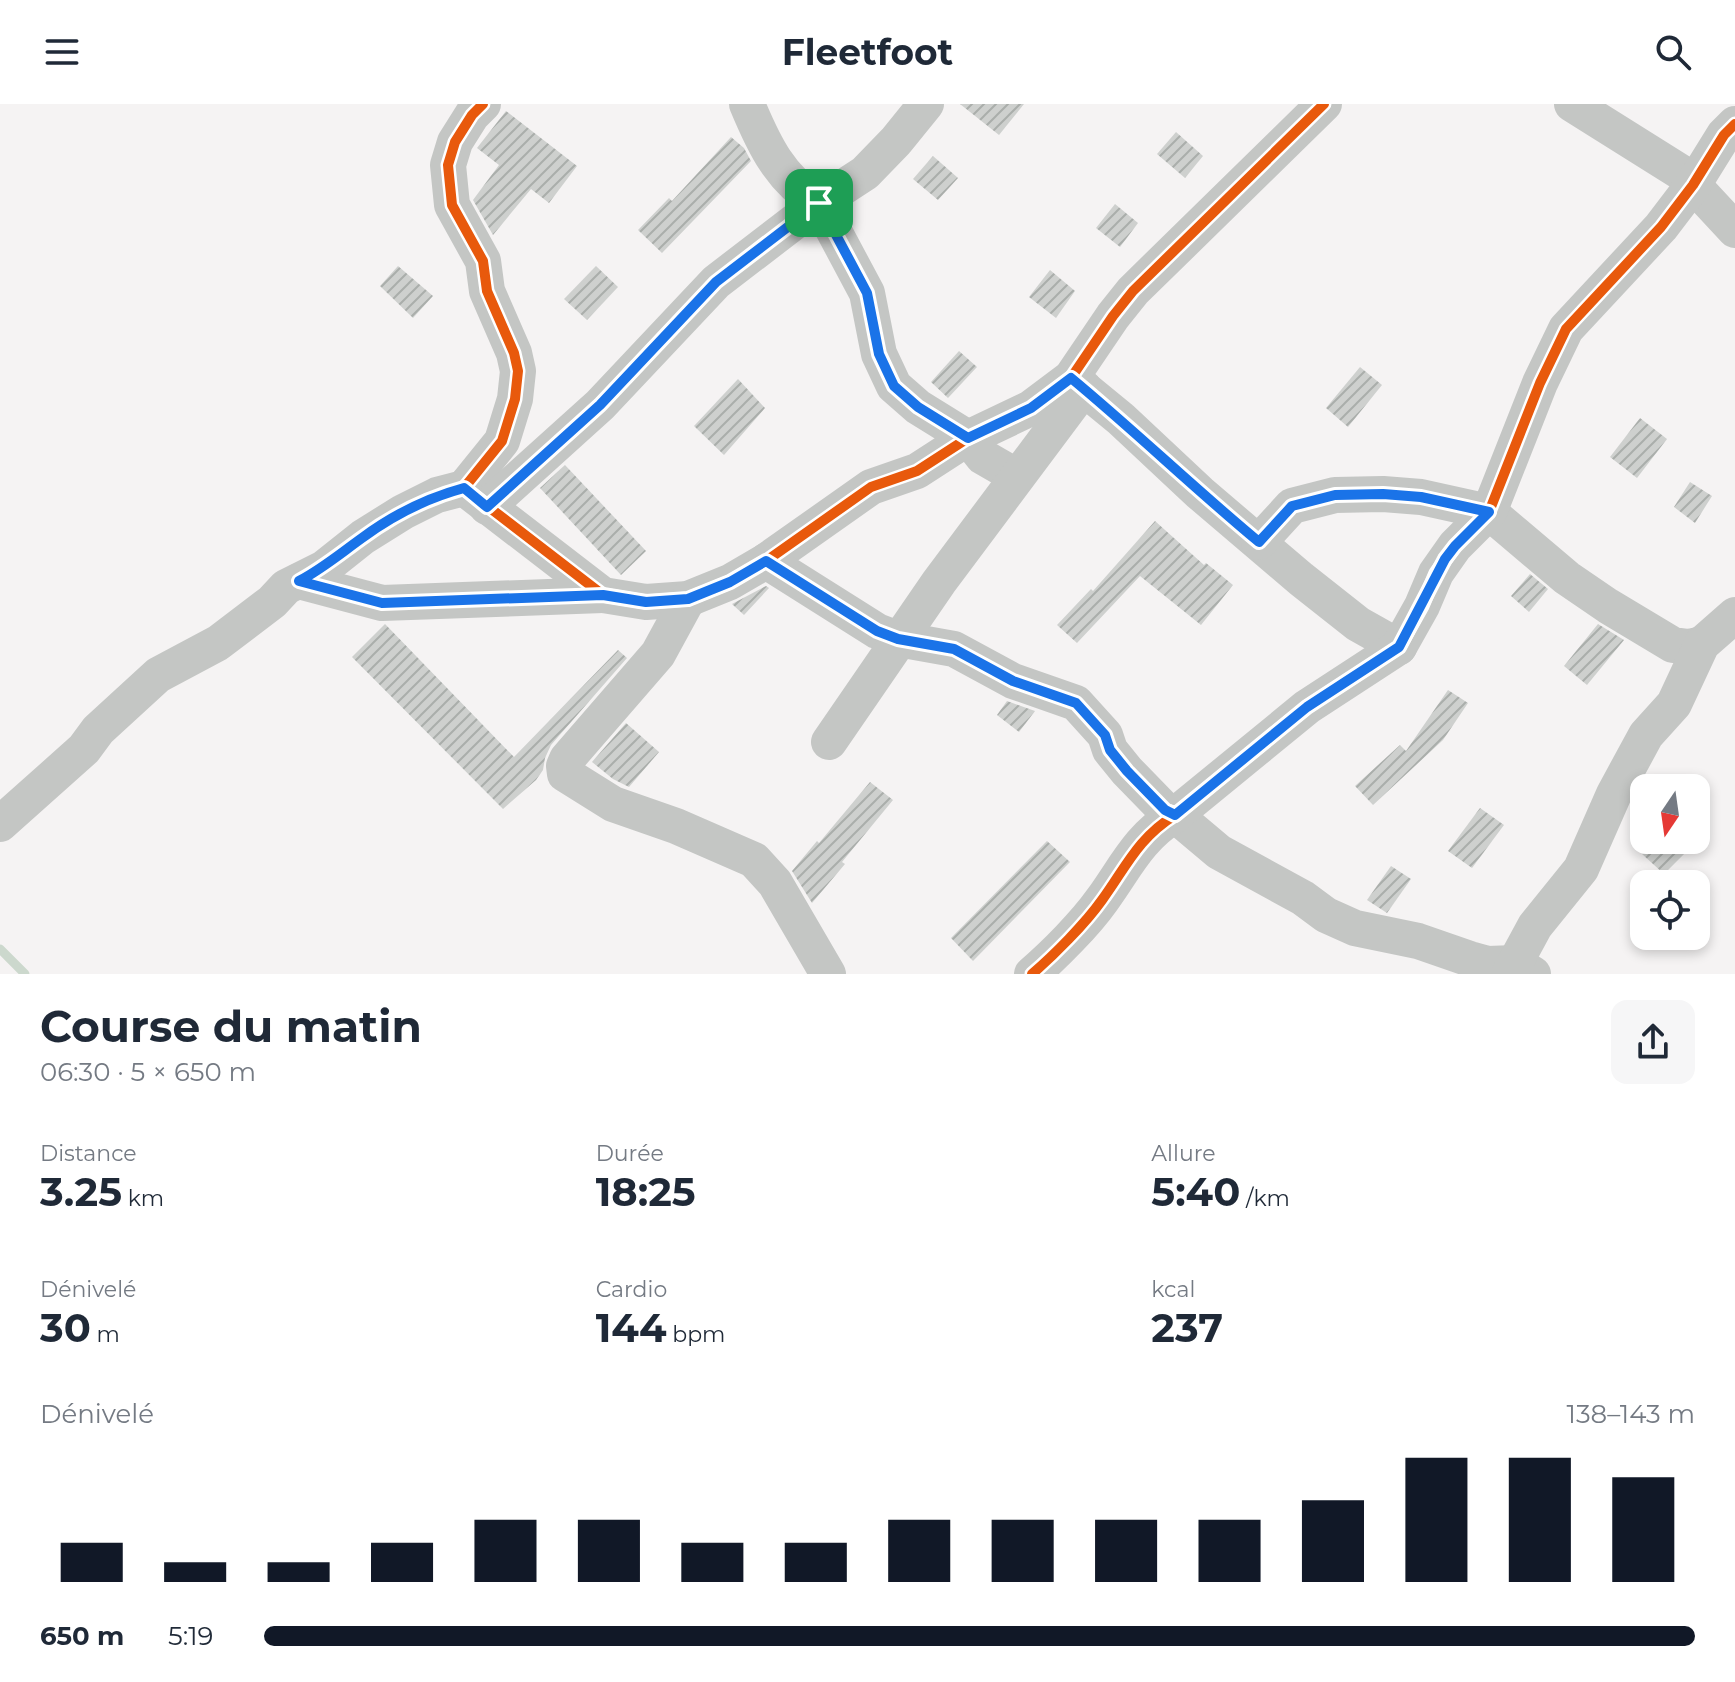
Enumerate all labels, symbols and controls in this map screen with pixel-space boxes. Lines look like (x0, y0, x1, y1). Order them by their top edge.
icon: menu (40, 30, 84, 74)
text: Fleetfoot (782, 30, 953, 74)
icon: search (1651, 30, 1695, 74)
pin (785, 169, 853, 237)
icon: arrive (797, 181, 841, 225)
north arrow (1630, 774, 1710, 854)
map controls (1630, 774, 1710, 950)
button: locate (1630, 870, 1710, 950)
text: Course du matin (40, 999, 422, 1053)
button: share (1611, 1000, 1695, 1084)
text: 06:30 · 5 × 650 m (40, 1056, 256, 1088)
text: Distance (40, 1140, 137, 1167)
text: Durée (596, 1140, 664, 1167)
text: Allure (1151, 1140, 1216, 1167)
text: 3.25 (40, 1167, 122, 1216)
text: 18:25 (596, 1167, 696, 1216)
text: 5:40 (1151, 1167, 1240, 1216)
text: km (122, 1185, 164, 1212)
text: /km (1240, 1185, 1290, 1212)
text: Dénivelé (40, 1276, 136, 1303)
text: Cardio (596, 1276, 667, 1303)
text: kcal (1151, 1276, 1195, 1303)
text: 30 (40, 1303, 91, 1352)
text: 144 (596, 1303, 666, 1352)
text: 237 (1151, 1303, 1223, 1352)
text: m (91, 1321, 120, 1348)
text: bpm (666, 1321, 725, 1348)
text: Dénivelé (40, 1398, 154, 1430)
text: 138–143 m (1567, 1398, 1695, 1430)
text: 650 m (40, 1620, 124, 1652)
text: 5:19 (168, 1620, 213, 1652)

